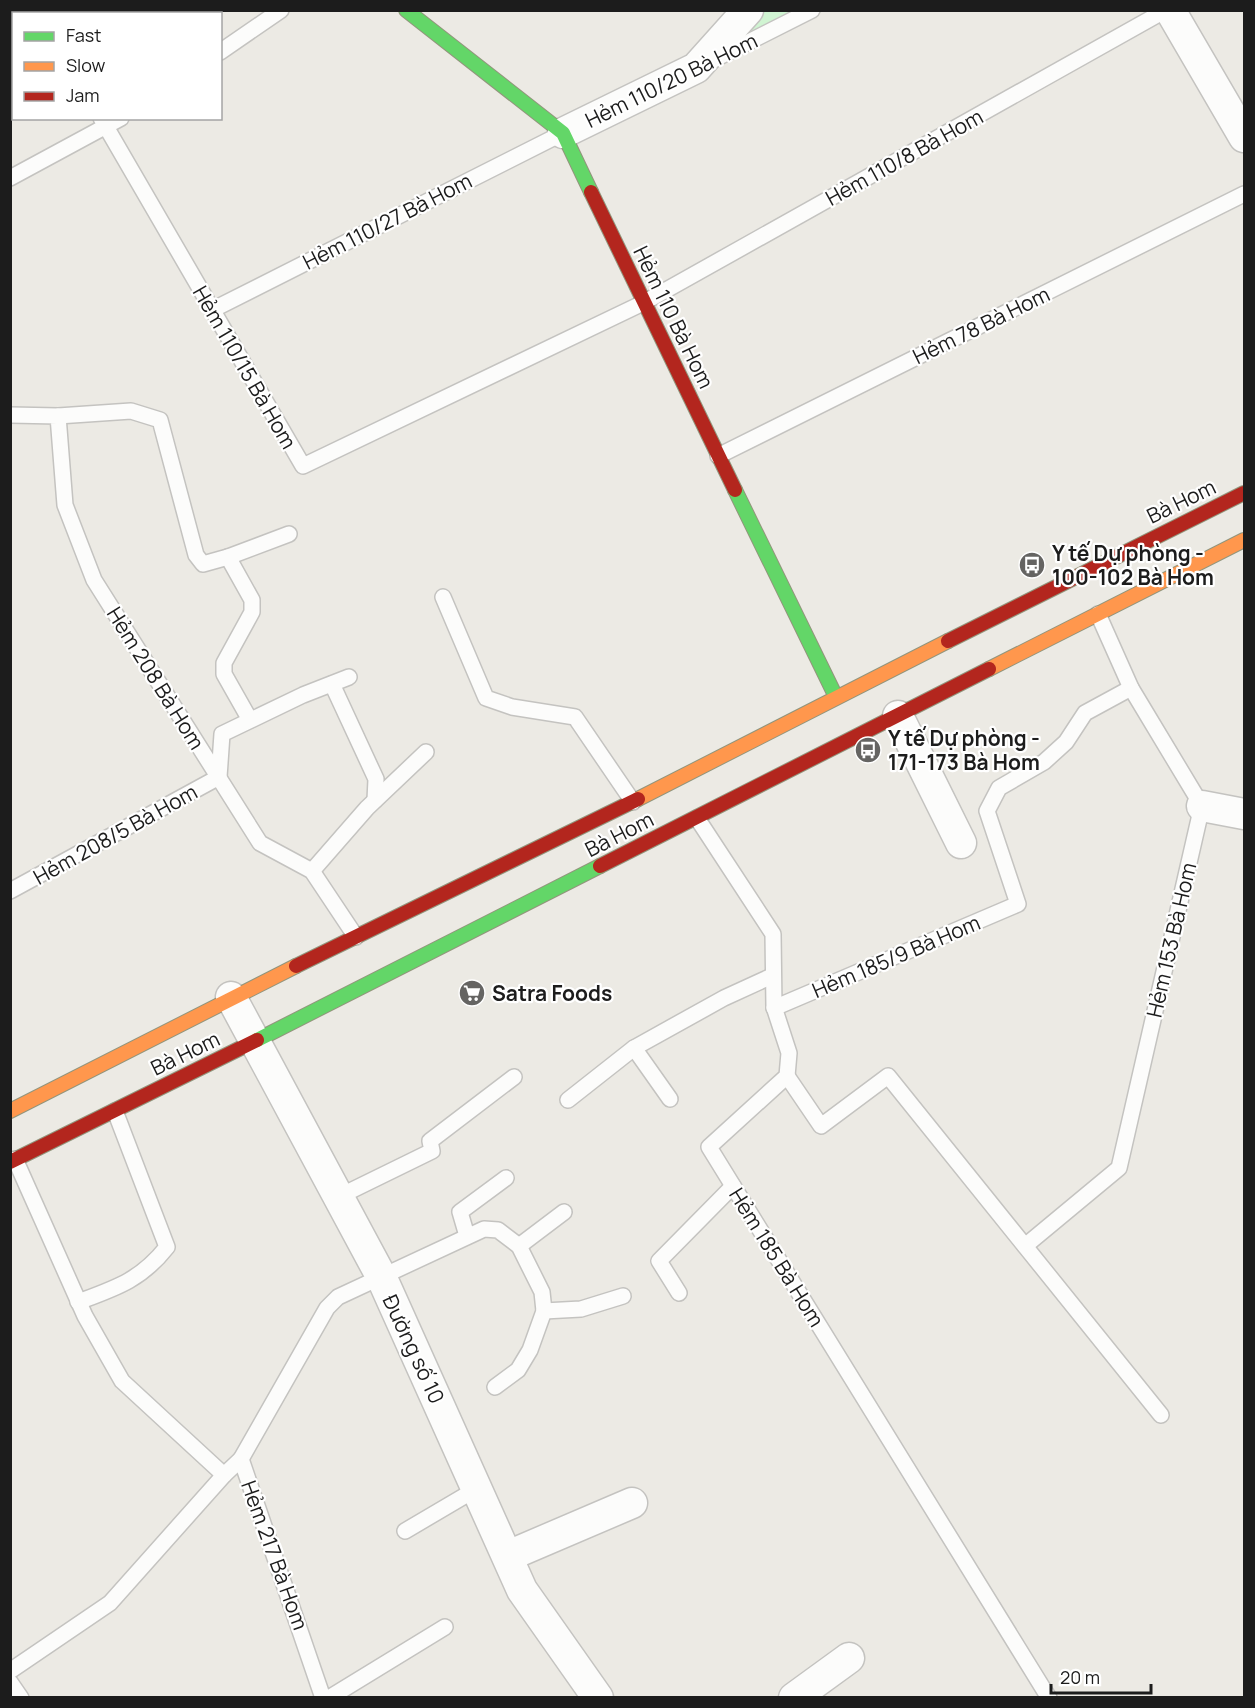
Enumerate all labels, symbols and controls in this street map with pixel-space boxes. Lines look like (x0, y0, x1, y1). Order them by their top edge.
legend (12, 12, 222, 120)
text: Fast (66, 23, 101, 47)
street label: Hẻm 110/20 Bà Hom (580, 26, 762, 134)
text: Slow (66, 53, 106, 77)
text: Jam (66, 83, 100, 107)
street label: Hẻm 110/8 Bà Hom (820, 102, 988, 212)
street label: Hẻm 110/27 Bà Hom (298, 166, 476, 276)
street label: Hẻm 110 Bà Hom (627, 241, 721, 393)
street label: Hẻm 110/15 Bà Hom (187, 280, 303, 454)
street label: Hẻm 78 Bà Hom (908, 280, 1054, 370)
street label: Bà Hom (1142, 472, 1220, 530)
place label: Y tế Dự phòng - 100-102 Bà Hom (1052, 539, 1214, 591)
bus stop icon: Y tế Dự phòng - 100-102 Bà Hom (1017, 550, 1047, 580)
street label: Hẻm 208 Bà Hom (101, 601, 211, 755)
place label: Y tế Dự phòng - 171-173 Bà Hom (888, 724, 1040, 776)
bus stop icon: Y tế Dự phòng - 171-173 Bà Hom (853, 735, 883, 765)
street label: Hẻm 208/5 Bà Hom (28, 777, 202, 891)
street label: Bà Hom (580, 805, 658, 863)
street label: Hẻm 153 Bà Hom (1140, 860, 1202, 1020)
street label: Hẻm 185/9 Bà Hom (808, 908, 984, 1004)
supermarket icon: Satra Foods (457, 978, 487, 1008)
place label: Satra Foods (492, 979, 612, 1007)
street label: Bà Hom (146, 1024, 224, 1082)
street label: Hẻm 185 Bà Hom (723, 1182, 831, 1332)
street label: Đường số 10 (377, 1290, 451, 1408)
street label: Hẻm 217 Bà Hom (235, 1476, 315, 1634)
scale bar (1051, 1657, 1152, 1695)
text: 20 m (1060, 1665, 1100, 1689)

